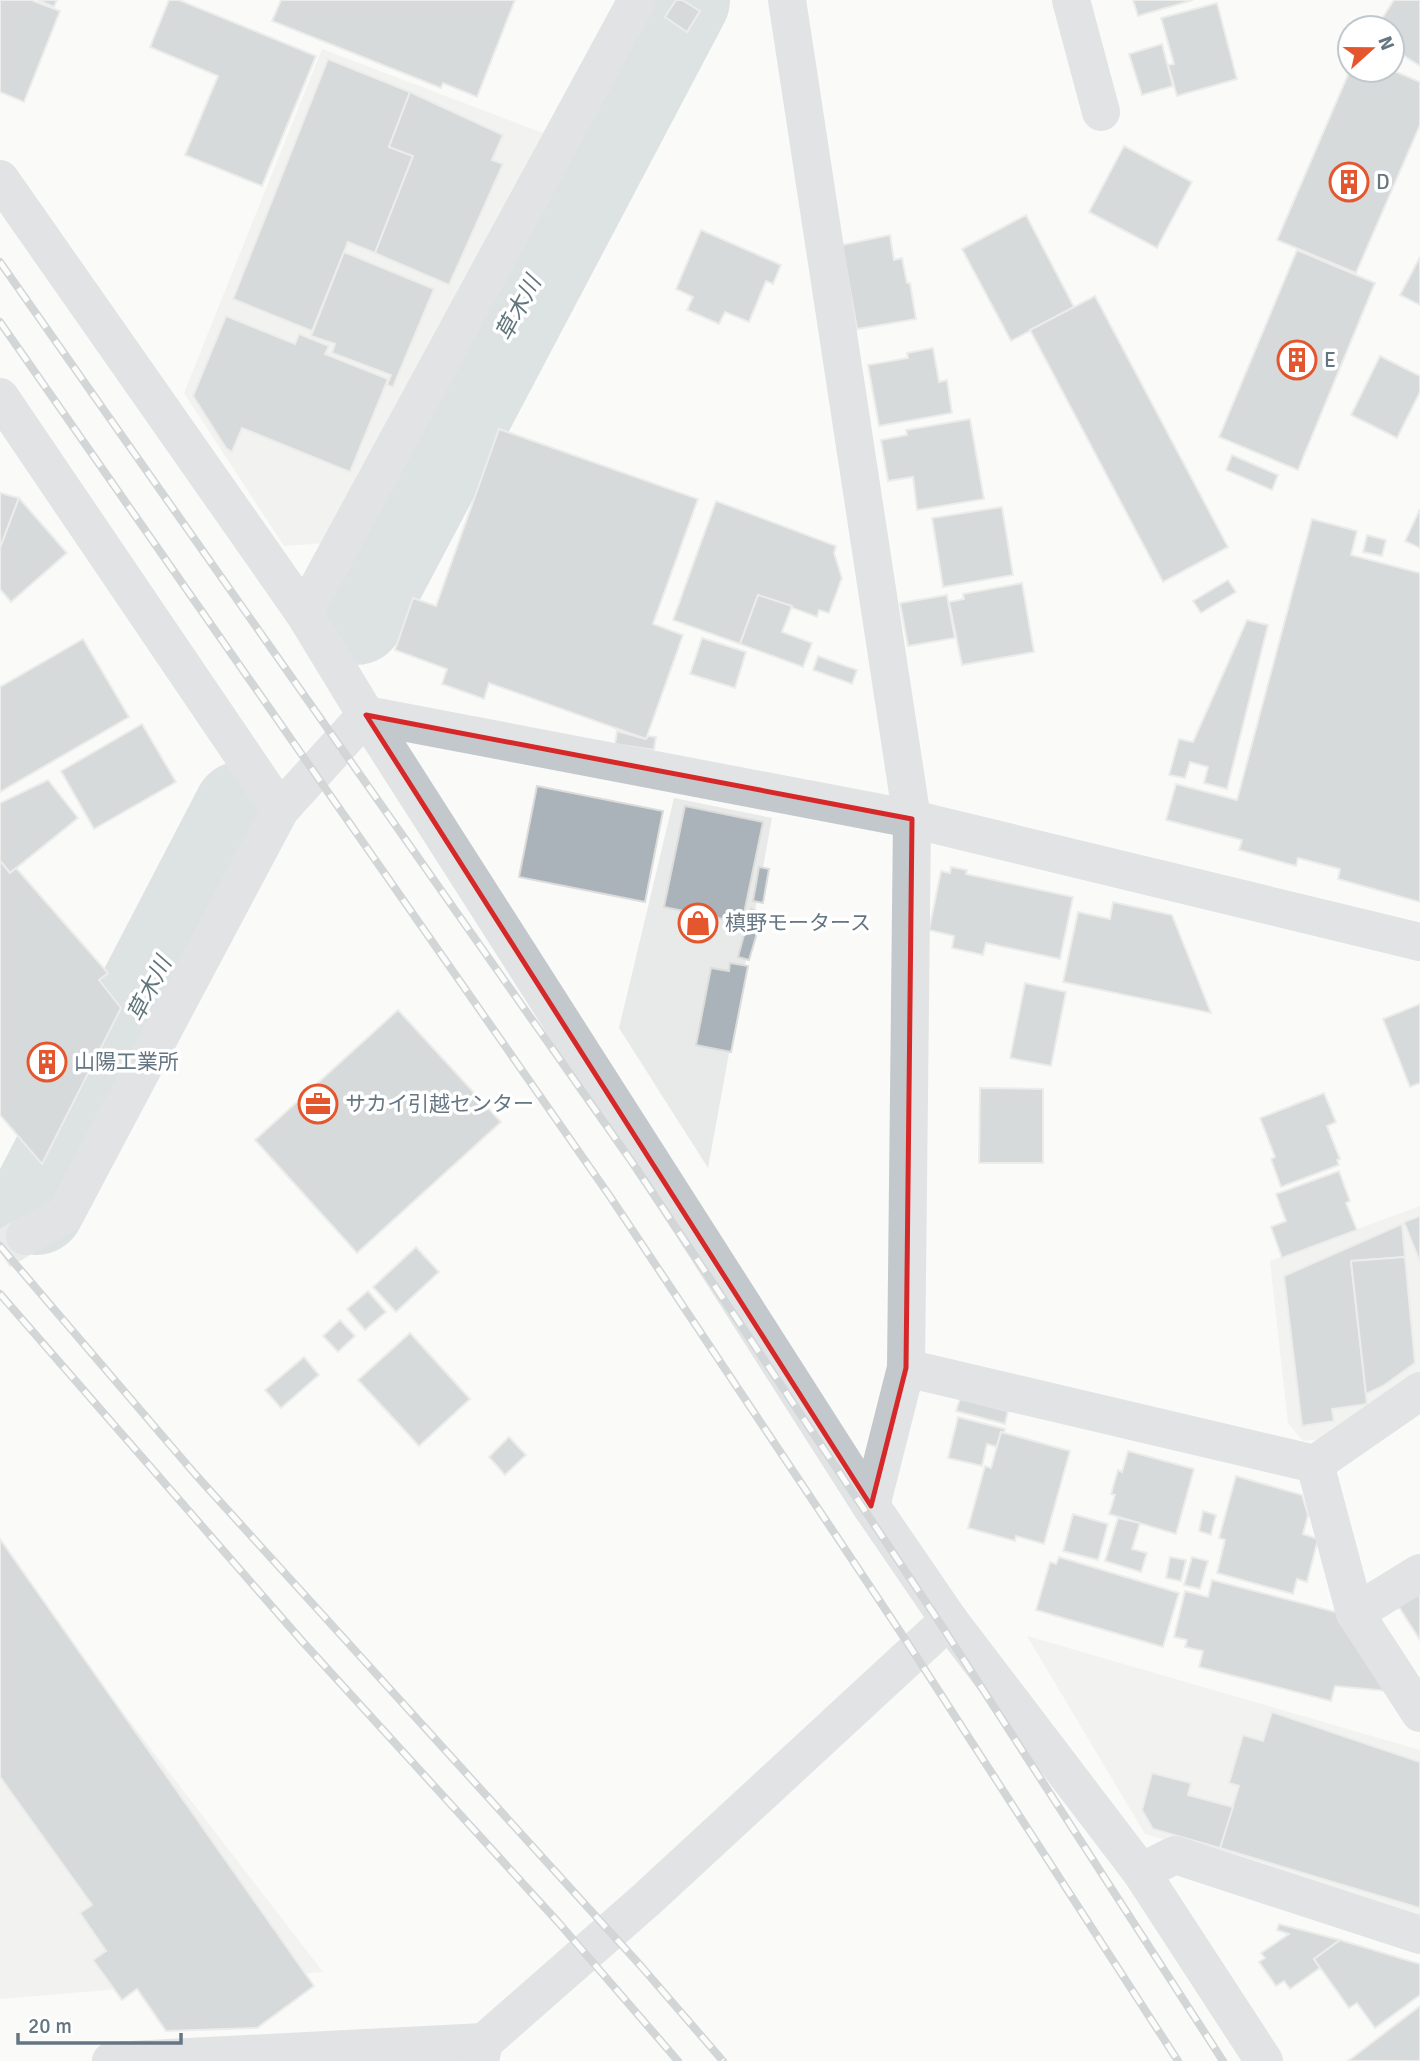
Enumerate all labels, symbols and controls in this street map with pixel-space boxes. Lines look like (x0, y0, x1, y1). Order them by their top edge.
north arrow (1336, 14, 1406, 84)
text: N (1372, 33, 1400, 54)
building icon: D (1328, 161, 1370, 203)
place label: D (1376, 169, 1390, 195)
water label: 草木川 (489, 268, 549, 346)
building icon: E (1276, 339, 1318, 381)
place label: E (1324, 347, 1336, 373)
shop icon: 槙野モータース (677, 902, 719, 944)
place label: 槙野モータース (725, 910, 871, 936)
water label: 草木川 (121, 949, 179, 1027)
building icon: 山陽工業所 (26, 1041, 68, 1083)
place label: 山陽工業所 (74, 1049, 179, 1075)
office icon: サカイ引越センター (297, 1083, 339, 1125)
place label: サカイ引越センター (345, 1091, 534, 1117)
scale bar (18, 2002, 180, 2046)
text: 20 m (28, 2013, 72, 2039)

